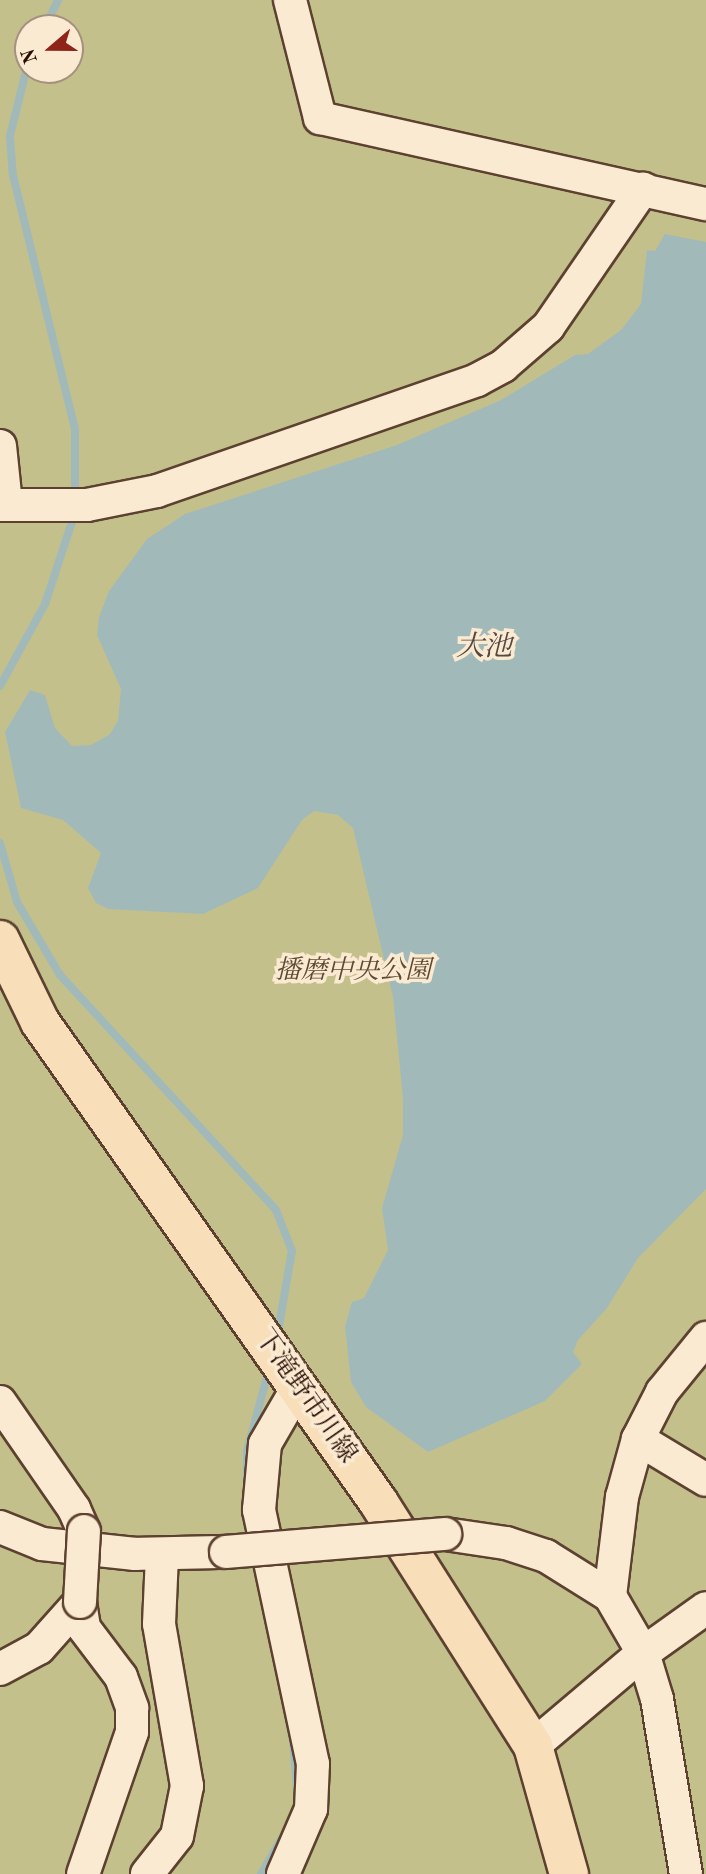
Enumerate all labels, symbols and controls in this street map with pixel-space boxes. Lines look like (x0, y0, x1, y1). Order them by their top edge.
north arrow (14, 14, 84, 84)
text: N (19, 46, 42, 66)
water label: 大池 (456, 631, 512, 665)
park label: 播磨中央公園 (275, 956, 431, 988)
street label: 下滝野市川線 (247, 1324, 363, 1470)

